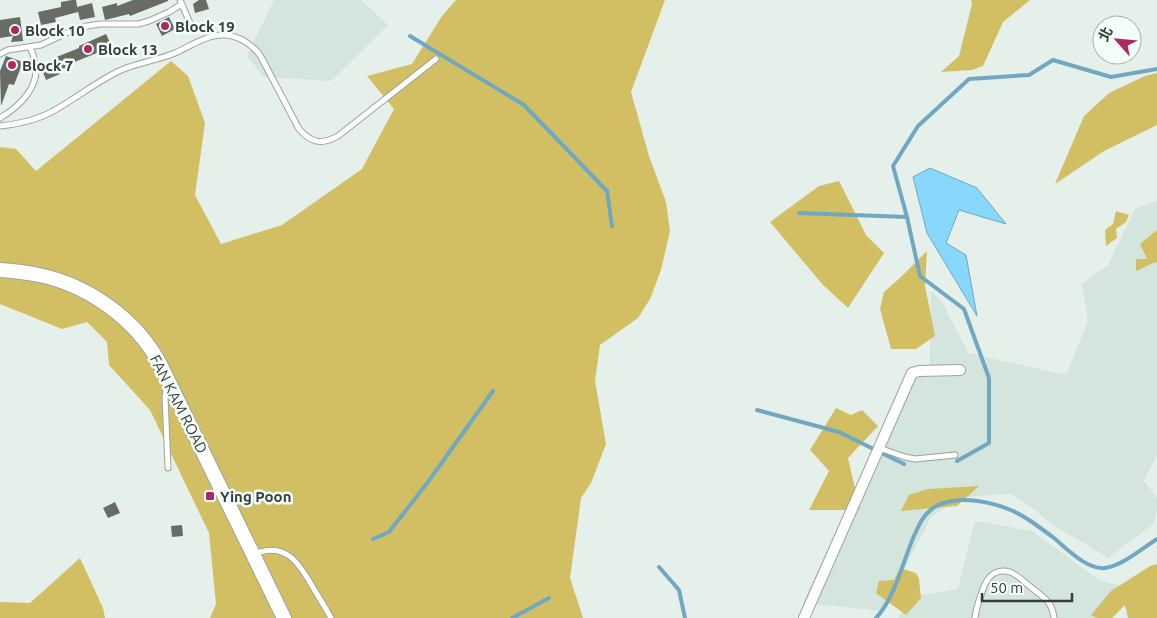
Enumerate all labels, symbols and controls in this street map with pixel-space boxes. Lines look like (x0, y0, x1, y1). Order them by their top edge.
north arrow (1092, 15, 1142, 65)
place label: Block 19 (175, 18, 235, 35)
marker: Block 19 (159, 20, 171, 32)
place label: Block 10 (25, 22, 85, 39)
marker: Block 10 (9, 24, 21, 36)
text: 北 (1095, 24, 1116, 44)
place label: Block 13 (98, 41, 158, 58)
marker: Block 13 (82, 43, 94, 55)
place label: Block 7 (22, 57, 73, 74)
marker: Block 7 (6, 59, 18, 71)
street label: FAN KAM ROAD (147, 352, 211, 456)
place label: Ying Poon (220, 488, 291, 505)
marker: Ying Poon (204, 490, 216, 502)
scale bar (982, 570, 1072, 602)
text: 50 m (990, 579, 1023, 596)

